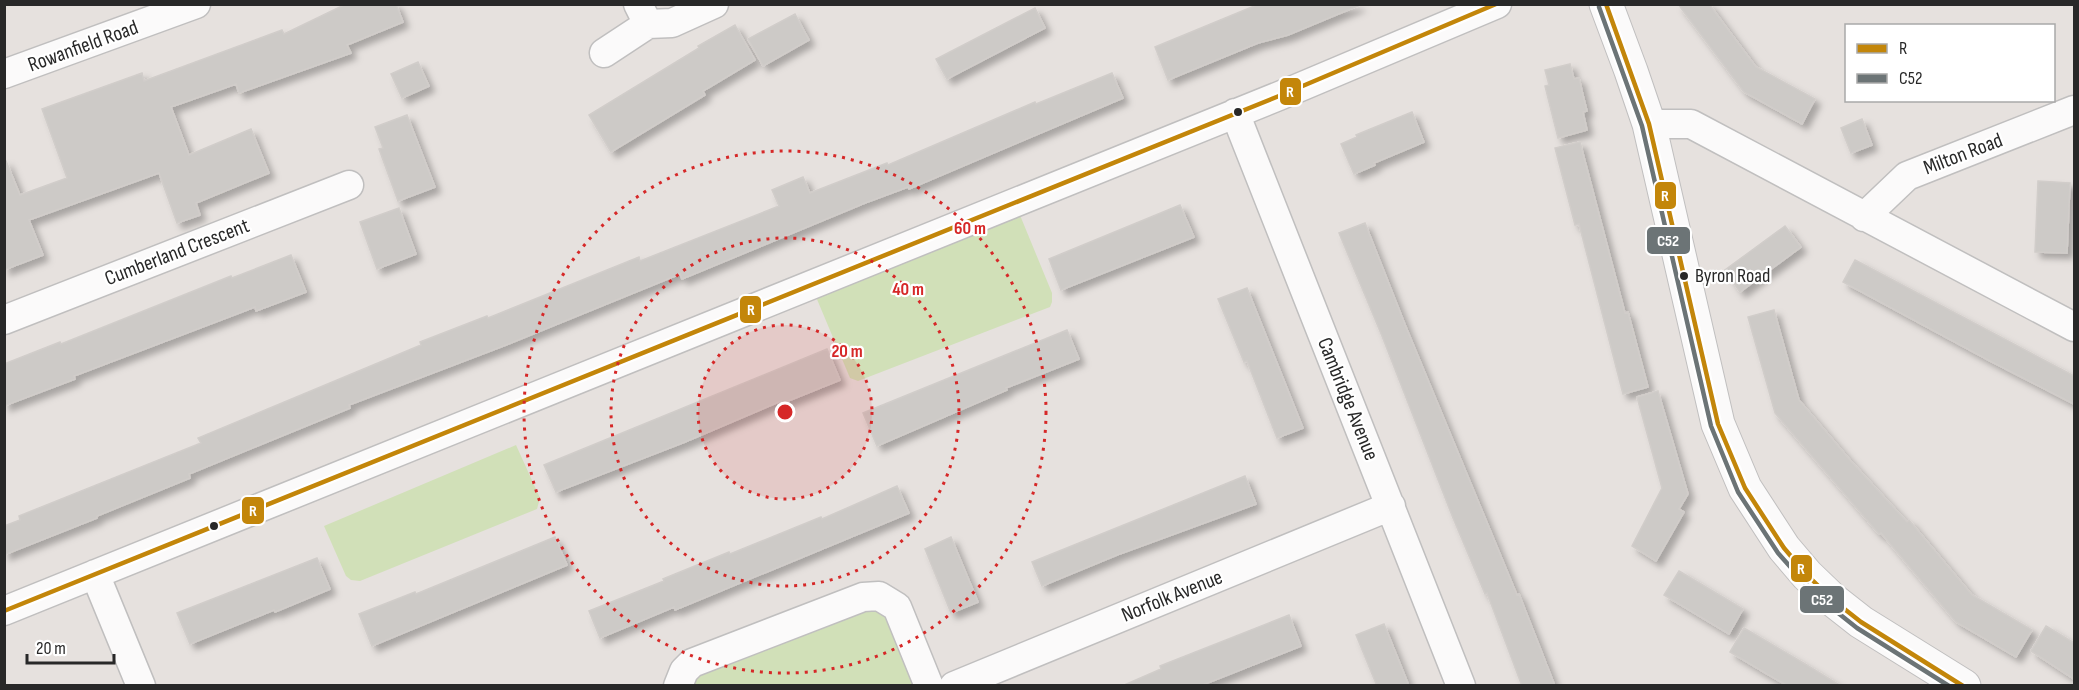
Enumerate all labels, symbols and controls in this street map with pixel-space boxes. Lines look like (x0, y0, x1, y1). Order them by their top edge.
street label: Rowanfield Road (25, 15, 141, 77)
legend (1845, 24, 2055, 102)
text: R (1899, 38, 1907, 59)
text: C52 (1899, 68, 1922, 89)
line badge: R (1279, 77, 1302, 106)
text: R (1286, 83, 1294, 102)
unlabelled marker (1232, 106, 1244, 118)
street label: Milton Road (1920, 128, 2006, 180)
line badge: R (1654, 181, 1677, 210)
text: R (1661, 187, 1669, 206)
street label: Cumberland Crescent (101, 213, 253, 291)
text: 60 m (954, 218, 986, 239)
line badge: C52 (1646, 226, 1691, 255)
text: C52 (1657, 232, 1679, 251)
place label: Byron Road (1695, 264, 1770, 288)
marker: Byron Road (1678, 270, 1690, 282)
text: 40 m (892, 279, 924, 300)
line badge: R (739, 295, 762, 324)
text: R (747, 301, 755, 320)
street label: Cambridge Avenue (1312, 334, 1384, 464)
text: 20 m (831, 341, 863, 362)
centre of rings (775, 402, 795, 422)
line badge: R (241, 496, 265, 525)
text: R (249, 502, 257, 521)
unlabelled marker (208, 520, 220, 532)
line badge: R (1790, 554, 1813, 583)
text: R (1797, 560, 1805, 579)
street label: Norfolk Avenue (1118, 564, 1226, 628)
line badge: C52 (1799, 585, 1845, 614)
text: C52 (1811, 591, 1833, 610)
scale bar (27, 627, 114, 665)
text: 20 m (36, 638, 66, 659)

